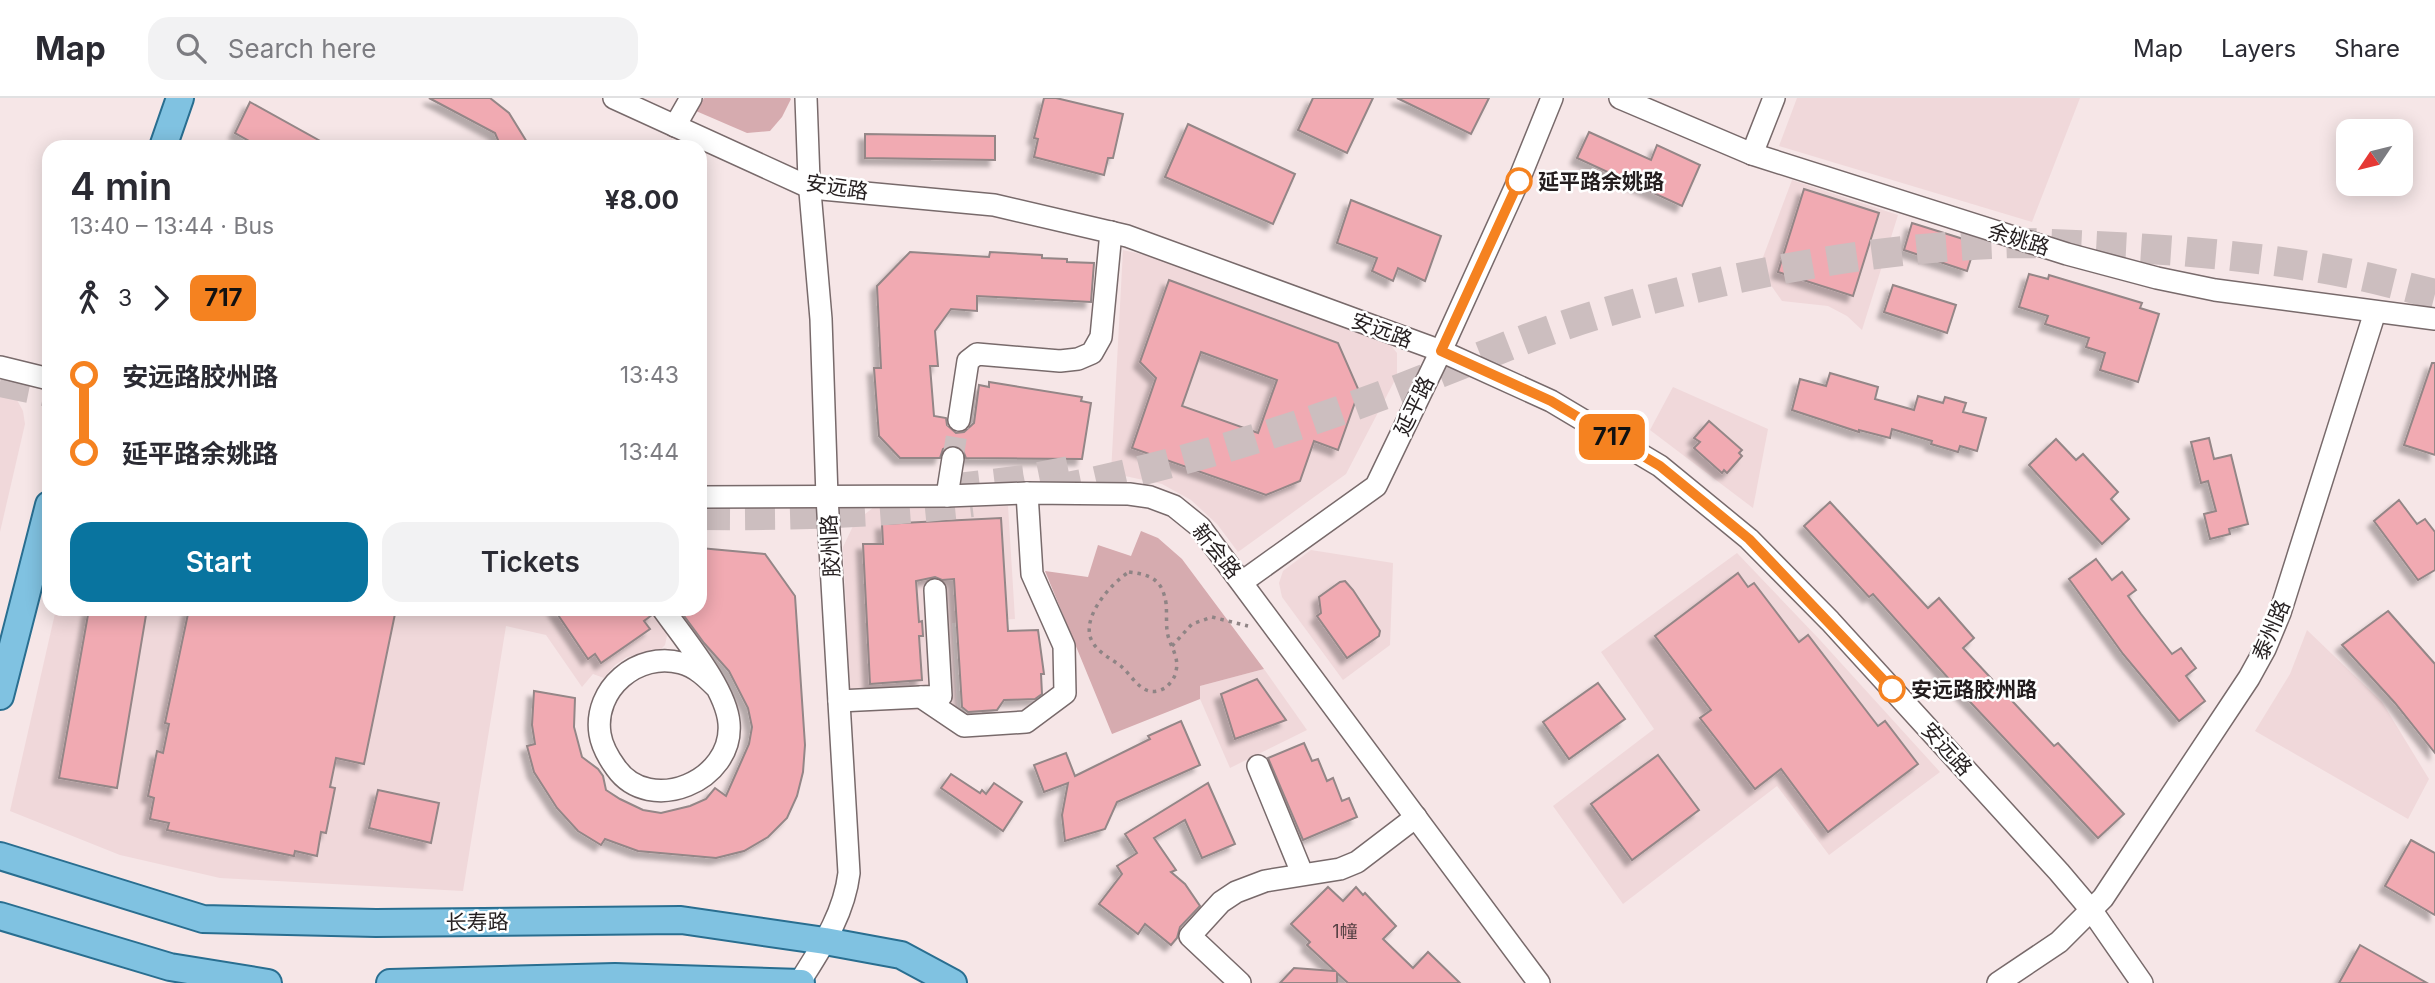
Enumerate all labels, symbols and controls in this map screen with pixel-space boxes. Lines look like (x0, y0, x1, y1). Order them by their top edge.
search box (148, 17, 638, 80)
text: Map (35, 28, 106, 68)
icon: search (172, 29, 210, 67)
text: Search here (228, 33, 376, 64)
text: Map (2133, 34, 2183, 63)
text: Layers (2221, 34, 2296, 63)
text: Share (2334, 34, 2400, 63)
north arrow (2336, 119, 2413, 196)
map controls (2336, 119, 2413, 196)
text: 4 min (70, 163, 172, 209)
marker: 延平路余姚路 (1506, 168, 1532, 194)
place label: 延平路余姚路 (1538, 169, 1664, 194)
street label: 安远路 (804, 170, 870, 204)
text: ¥8.00 (605, 184, 679, 215)
text: 13:40 – 13:44 · Bus (70, 212, 274, 240)
street label: 余姚路 (1985, 218, 2053, 260)
icon: walk (70, 279, 108, 317)
icon: forward (142, 279, 180, 317)
text: 717 (204, 283, 242, 312)
text: 3 (118, 284, 132, 312)
street label: 安远路 (1348, 307, 1416, 353)
text: 安远路胶州路 (122, 361, 278, 392)
text: 13:43 (620, 361, 679, 389)
street label: 延平路 (1389, 372, 1439, 440)
line badge: 717 (1572, 414, 1652, 460)
text: 717 (1593, 422, 1631, 451)
text: 延平路余姚路 (122, 438, 278, 469)
text: 13:44 (619, 438, 679, 466)
street label: 胶州路 (816, 514, 844, 578)
street label: 新会路 (1187, 519, 1247, 583)
button: Start (70, 522, 368, 602)
button: Tickets (382, 522, 679, 602)
street label: 泰州路 (2247, 596, 2295, 664)
marker: 安远路胶州路 (1879, 676, 1905, 702)
place label: 安远路胶州路 (1911, 677, 2037, 702)
street label: 安远路 (1917, 717, 1977, 781)
street label: 长寿路 (445, 909, 509, 935)
house number: 1幢 (1332, 921, 1358, 942)

